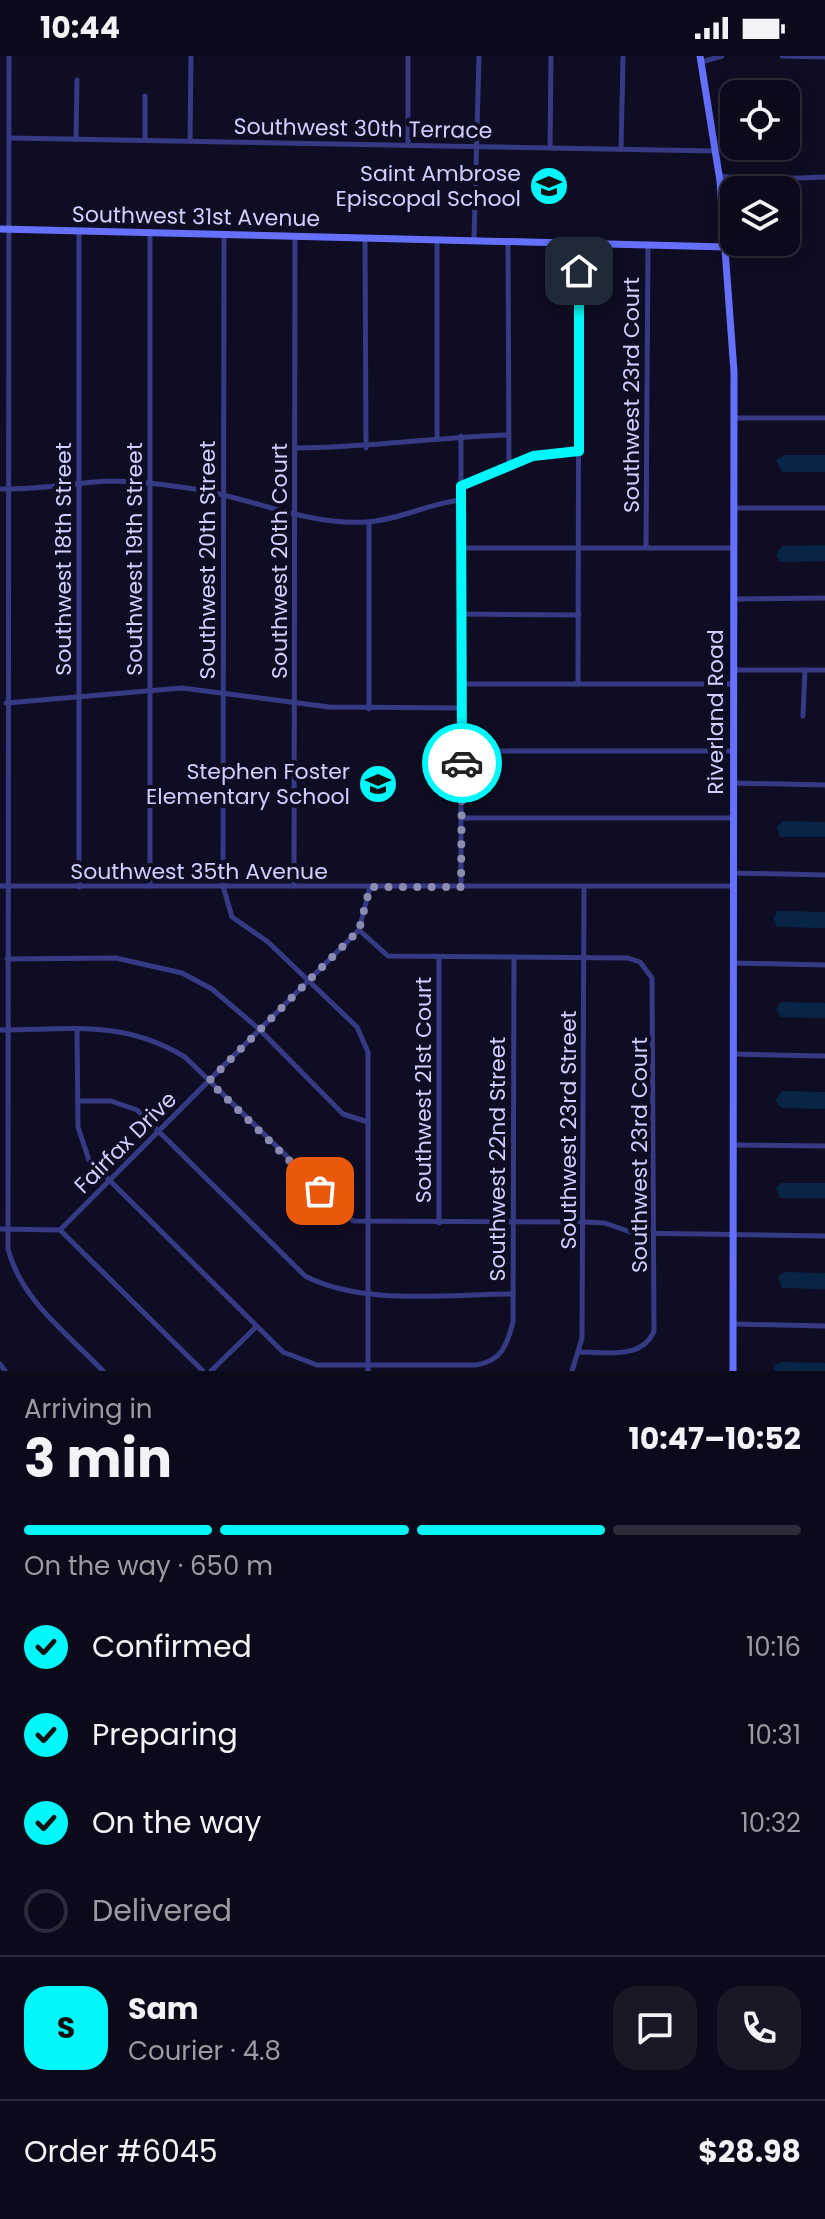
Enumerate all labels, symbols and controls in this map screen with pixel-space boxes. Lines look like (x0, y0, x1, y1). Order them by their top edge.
text: 10:44 (40, 6, 120, 49)
map controls (720, 80, 800, 256)
button: locate (720, 80, 800, 160)
street label: Southwest 30th Terrace (233, 111, 493, 146)
place label: Saint Ambrose Episcopal School (336, 158, 521, 214)
school or university icon: Saint Ambrose Episcopal School (528, 165, 570, 207)
button: layers (720, 176, 800, 256)
street label: Southwest 31st Avenue (72, 199, 320, 234)
pin (545, 237, 613, 305)
icon: home (557, 249, 601, 293)
street label: Southwest 23rd Court (616, 277, 647, 513)
street label: Southwest 20th Street (192, 440, 223, 680)
street label: Southwest 18th Street (48, 442, 79, 676)
street label: Southwest 19th Street (119, 442, 150, 676)
street label: Southwest 20th Court (264, 443, 295, 679)
street label: Riverland Road (700, 629, 731, 795)
courier (422, 723, 502, 803)
icon: car (440, 741, 484, 785)
place label: Stephen Foster Elementary School (146, 756, 350, 812)
school or university icon: Stephen Foster Elementary School (357, 763, 399, 805)
street label: Southwest 35th Avenue (70, 856, 328, 887)
street label: Southwest 21st Court (408, 977, 439, 1203)
street label: Southwest 23rd Street (553, 1010, 584, 1250)
street label: Southwest 22nd Street (482, 1037, 513, 1281)
street label: Southwest 23rd Court (624, 1037, 655, 1273)
street label: Fairfax Drive (67, 1084, 183, 1200)
pin (286, 1157, 354, 1225)
icon: bag (298, 1169, 342, 1213)
text: Arriving in (24, 1391, 153, 1427)
text: 10:47–10:52 (628, 1417, 801, 1460)
text: 3 min (24, 1422, 172, 1495)
text: On the way · 650 m (24, 1548, 273, 1584)
icon: check (24, 1625, 68, 1669)
text: Confirmed (92, 1625, 252, 1668)
text: 10:16 (746, 1629, 801, 1665)
icon: check (24, 1713, 68, 1757)
text: Preparing (92, 1713, 238, 1756)
text: 10:31 (747, 1717, 801, 1753)
icon: check (24, 1801, 68, 1845)
text: On the way (92, 1801, 261, 1844)
text: 10:32 (741, 1805, 801, 1841)
text: Delivered (92, 1889, 232, 1932)
button: chat (613, 1986, 697, 2070)
button: phone (717, 1986, 801, 2070)
text: Sam (128, 1987, 199, 2030)
text: S (57, 2006, 75, 2049)
text: Courier · 4.8 (128, 2033, 281, 2069)
text: Order #6045 (24, 2130, 218, 2173)
text: $28.98 (698, 2130, 801, 2173)

